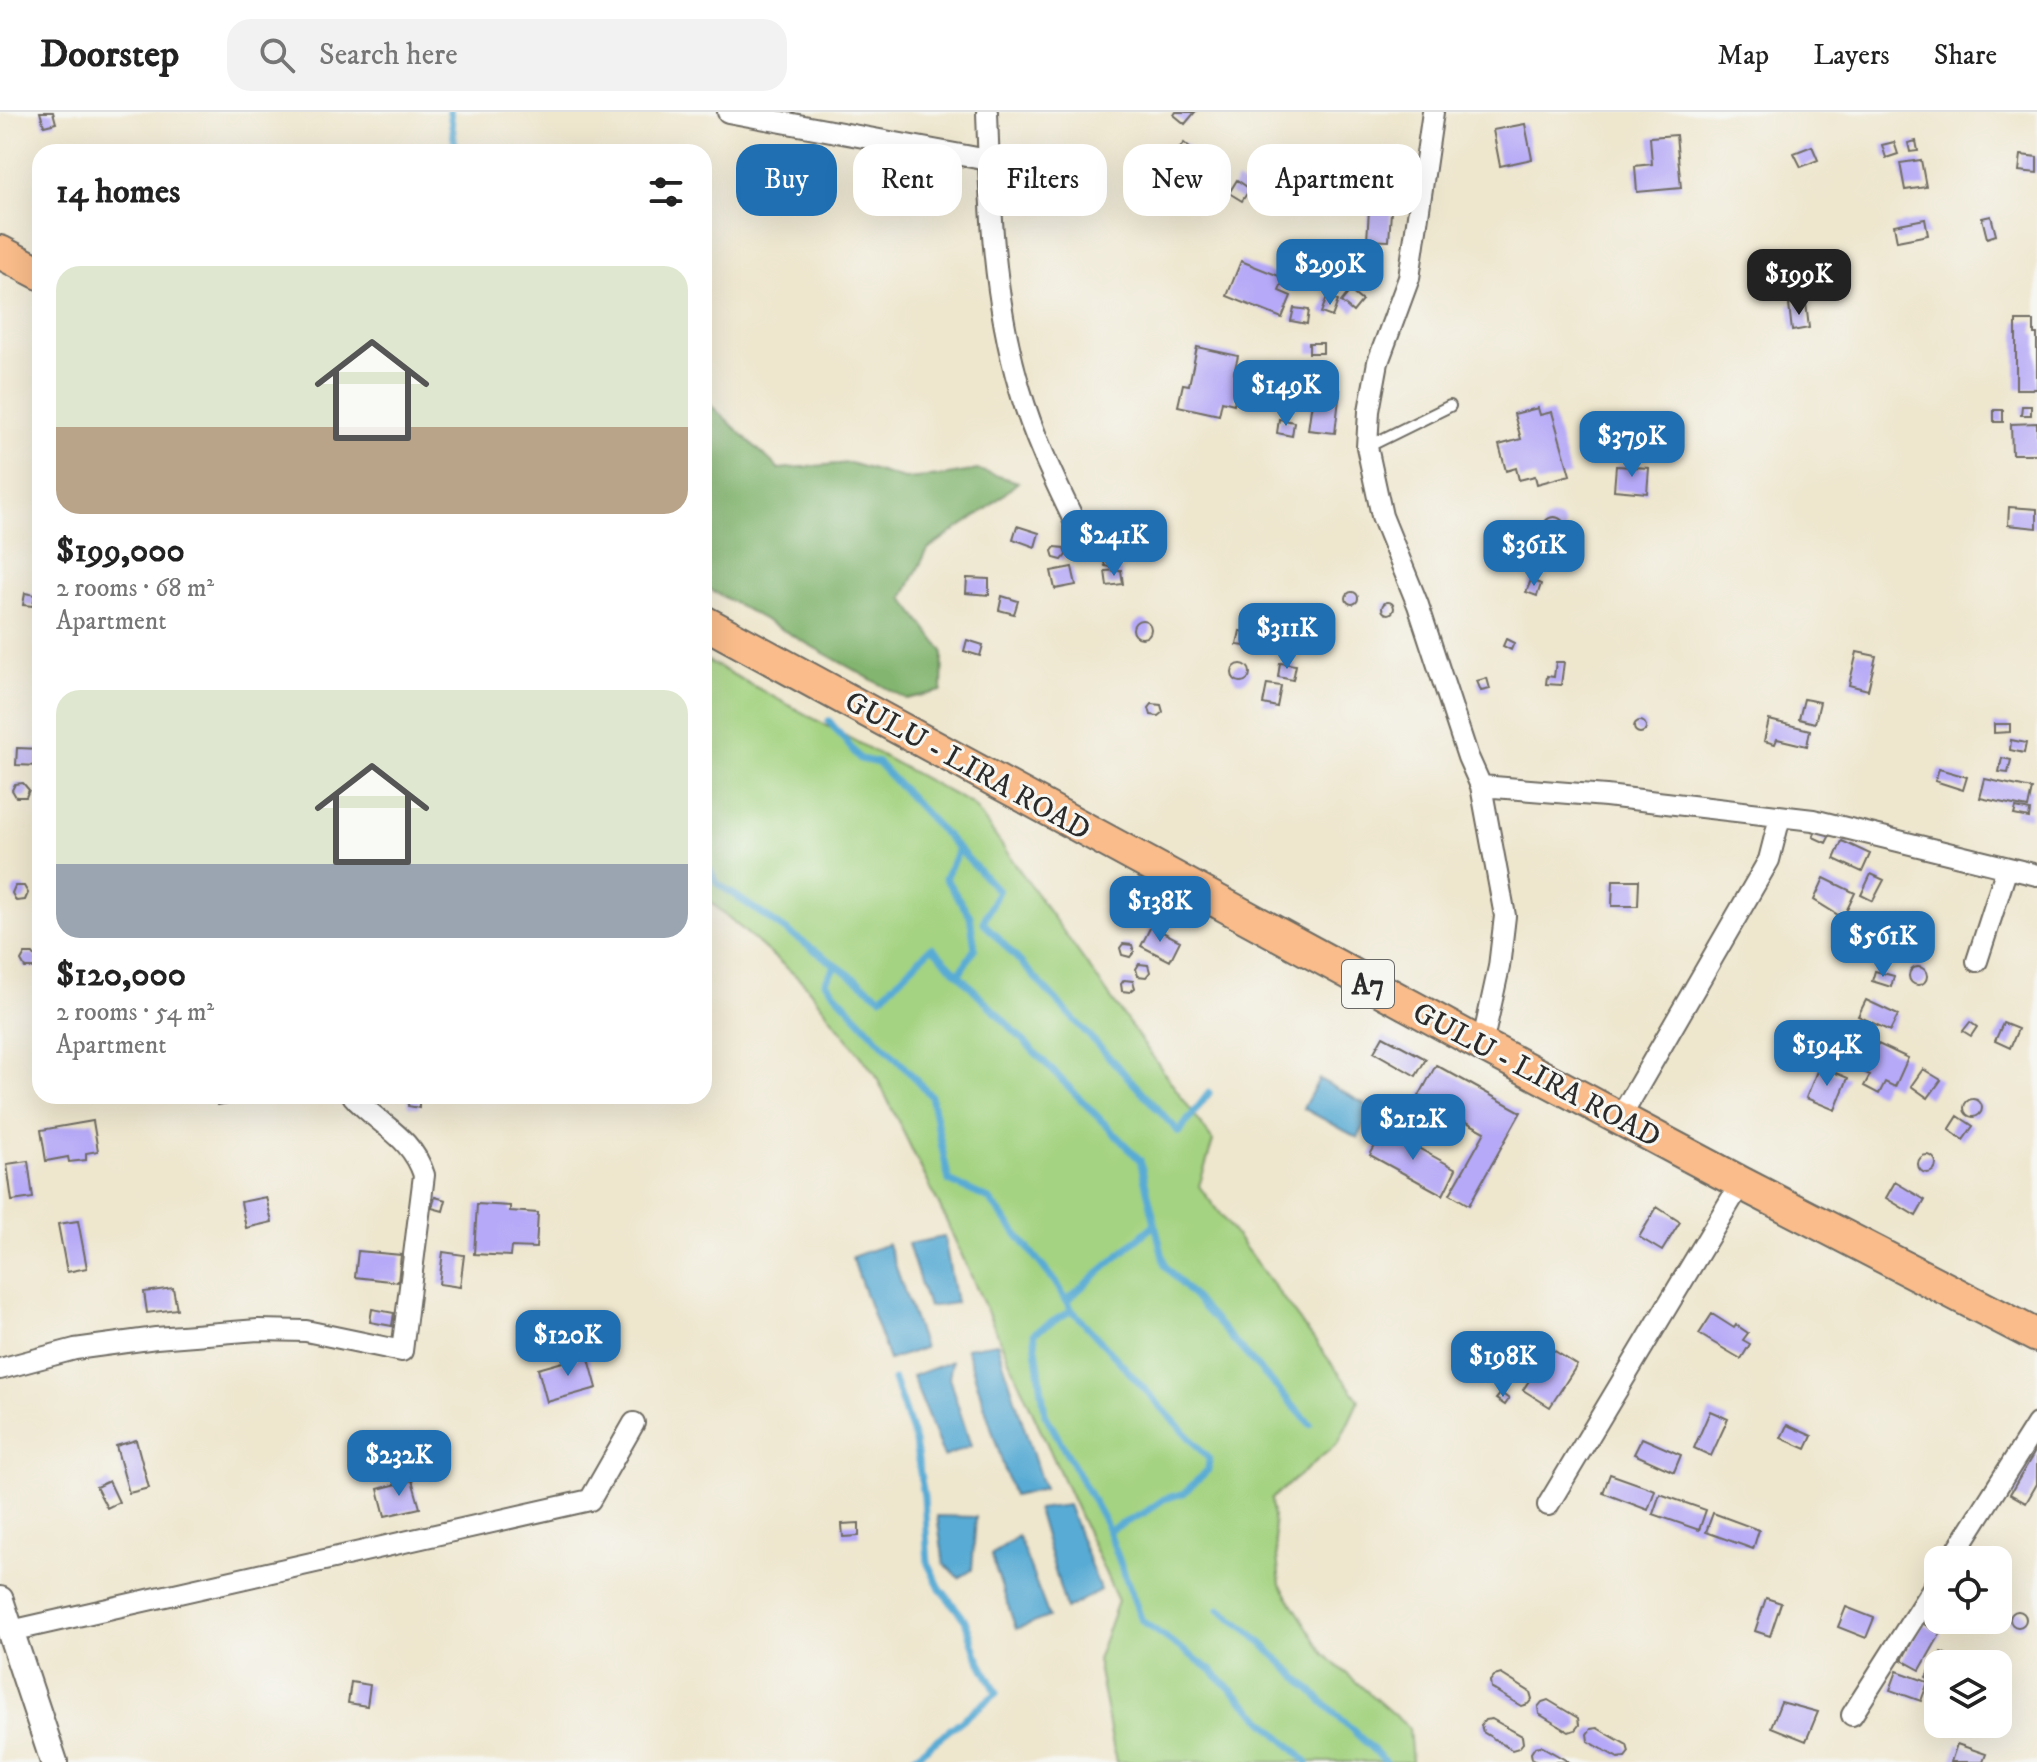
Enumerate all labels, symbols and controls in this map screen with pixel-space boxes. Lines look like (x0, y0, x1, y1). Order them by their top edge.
search box (227, 19, 787, 91)
text: Doorstep (40, 31, 179, 79)
icon: search (255, 33, 299, 77)
text: Search here (319, 37, 458, 74)
text: Map (1718, 38, 1769, 73)
text: Layers (1813, 38, 1890, 73)
text: Share (1934, 38, 1997, 73)
chip: Buy (736, 144, 837, 216)
chip: Rent (853, 144, 962, 216)
chip: Filters (978, 144, 1107, 216)
chip: New (1123, 144, 1231, 216)
chip: Apartment (1247, 144, 1422, 216)
icon: filters (644, 170, 688, 214)
text: 14 homes (56, 171, 180, 213)
pin: $299K (1274, 239, 1386, 307)
text: $299K (1294, 248, 1366, 281)
pin: $199K (1743, 249, 1855, 317)
text: $199K (1765, 258, 1833, 291)
icon: home (300, 318, 444, 462)
pin: $149K (1230, 360, 1342, 428)
text: $149K (1251, 369, 1321, 402)
pin: $379K (1576, 411, 1688, 479)
text: $379K (1598, 420, 1666, 453)
pin: $241K (1058, 510, 1170, 578)
text: $241K (1079, 519, 1149, 552)
pin: $361K (1478, 520, 1590, 588)
text: $361K (1501, 529, 1567, 562)
text: $199,000 (56, 530, 185, 572)
text: 2 rooms · 68 m² (56, 572, 214, 605)
pin: $311K (1231, 603, 1343, 671)
text: Apartment (56, 605, 167, 638)
text: $311K (1256, 612, 1318, 645)
street label: GULU - LIRA ROAD (838, 683, 1097, 849)
icon: home (300, 742, 444, 886)
pin: $138K (1104, 876, 1216, 944)
text: $138K (1128, 885, 1192, 918)
pin: $561K (1827, 911, 1939, 979)
text: $561K (1849, 920, 1917, 953)
text: $120,000 (56, 954, 186, 996)
road number: A7 (1342, 960, 1394, 1008)
street label: GULU - LIRA ROAD (1406, 994, 1667, 1156)
text: 2 rooms · 54 m² (56, 996, 214, 1029)
pin: $194K (1771, 1020, 1883, 1088)
text: Apartment (56, 1029, 167, 1062)
text: $194K (1792, 1029, 1862, 1062)
pin: $212K (1357, 1094, 1469, 1162)
text: $212K (1379, 1103, 1447, 1136)
pin: $120K (512, 1310, 624, 1378)
text: $120K (534, 1319, 602, 1352)
pin: $198K (1447, 1331, 1559, 1399)
text: $198K (1469, 1340, 1537, 1373)
pin: $232K (343, 1430, 455, 1498)
text: $232K (365, 1439, 433, 1472)
map controls (1924, 1546, 2012, 1738)
button: locate (1924, 1546, 2012, 1634)
button: layers (1924, 1650, 2012, 1738)

